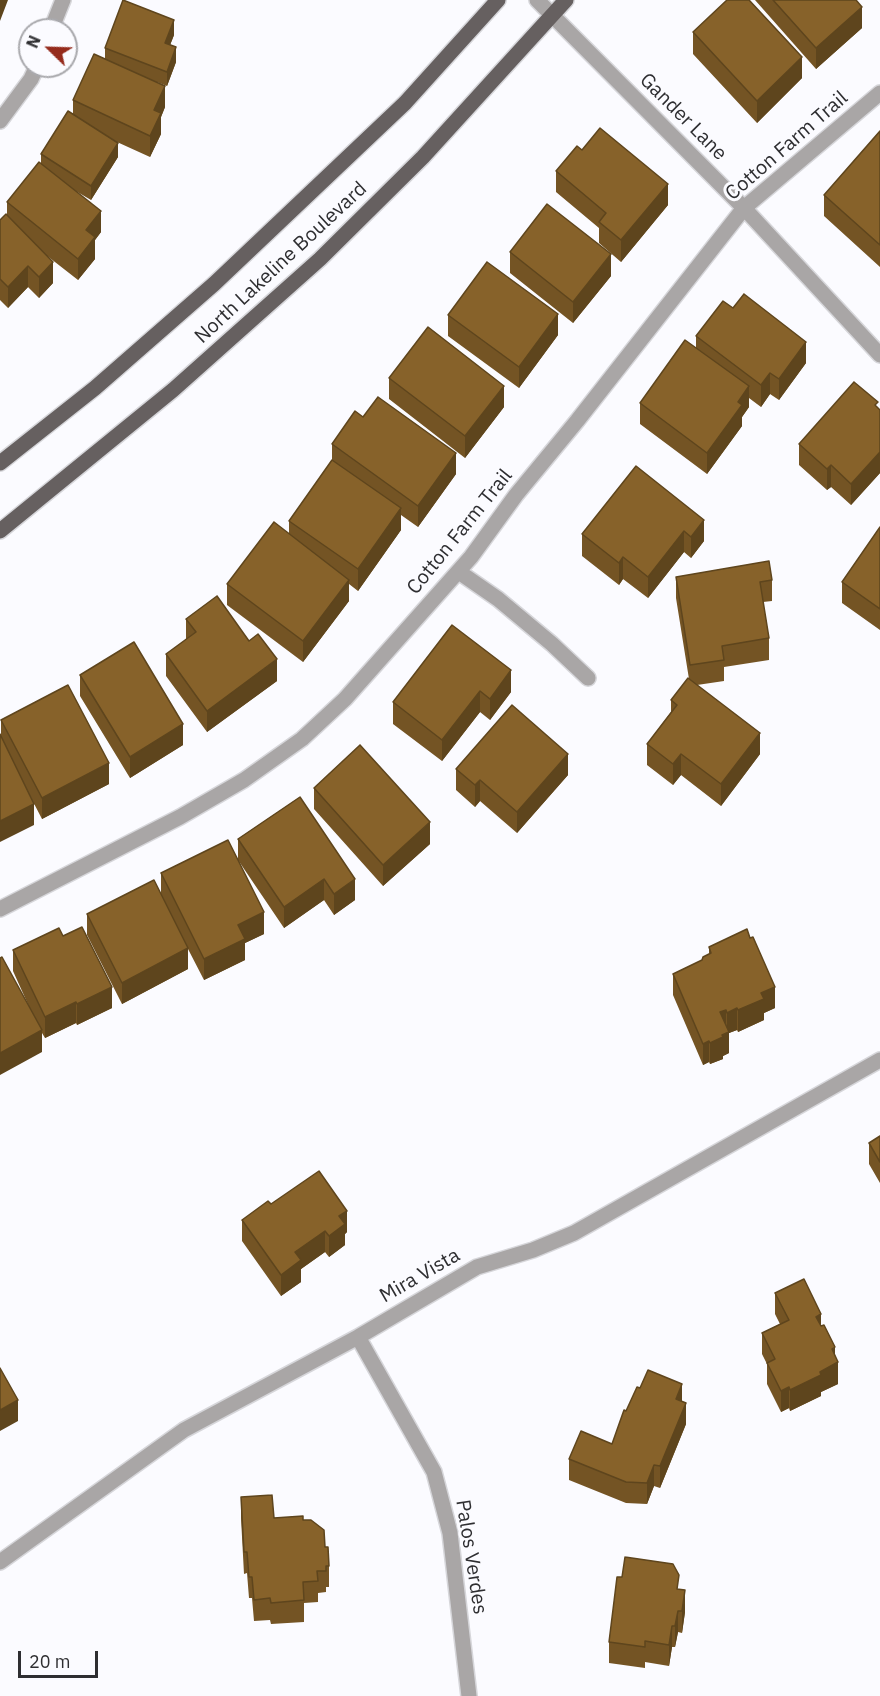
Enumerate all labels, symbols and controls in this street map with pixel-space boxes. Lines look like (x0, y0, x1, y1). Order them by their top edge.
north arrow (18, 18, 78, 78)
text: N (22, 33, 45, 51)
street label: Gander Lane (634, 68, 732, 166)
street label: Cotton Farm Trail (721, 86, 853, 206)
street label: North Lakeline Boulevard (190, 177, 372, 349)
street label: Cotton Farm Trail (402, 465, 518, 599)
street label: Mira Vista (376, 1244, 464, 1308)
street label: Palos Verdes (450, 1498, 492, 1616)
scale bar (21, 1639, 100, 1677)
text: 20 m (29, 1650, 71, 1673)

